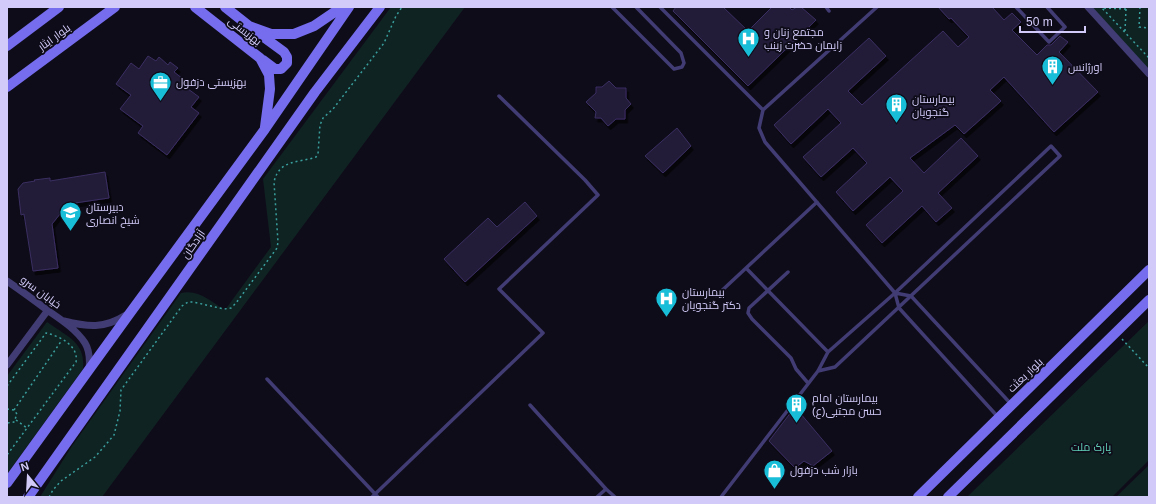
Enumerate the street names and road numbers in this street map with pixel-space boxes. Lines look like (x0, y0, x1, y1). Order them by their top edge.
street label: بهزیستی (225, 14, 264, 49)
street label: بلوار ایثار (35, 21, 73, 54)
street label: آزادگان (179, 227, 208, 261)
street label: خیابان سرو (18, 273, 64, 312)
street label: بلوار بعثت (1005, 355, 1046, 395)

